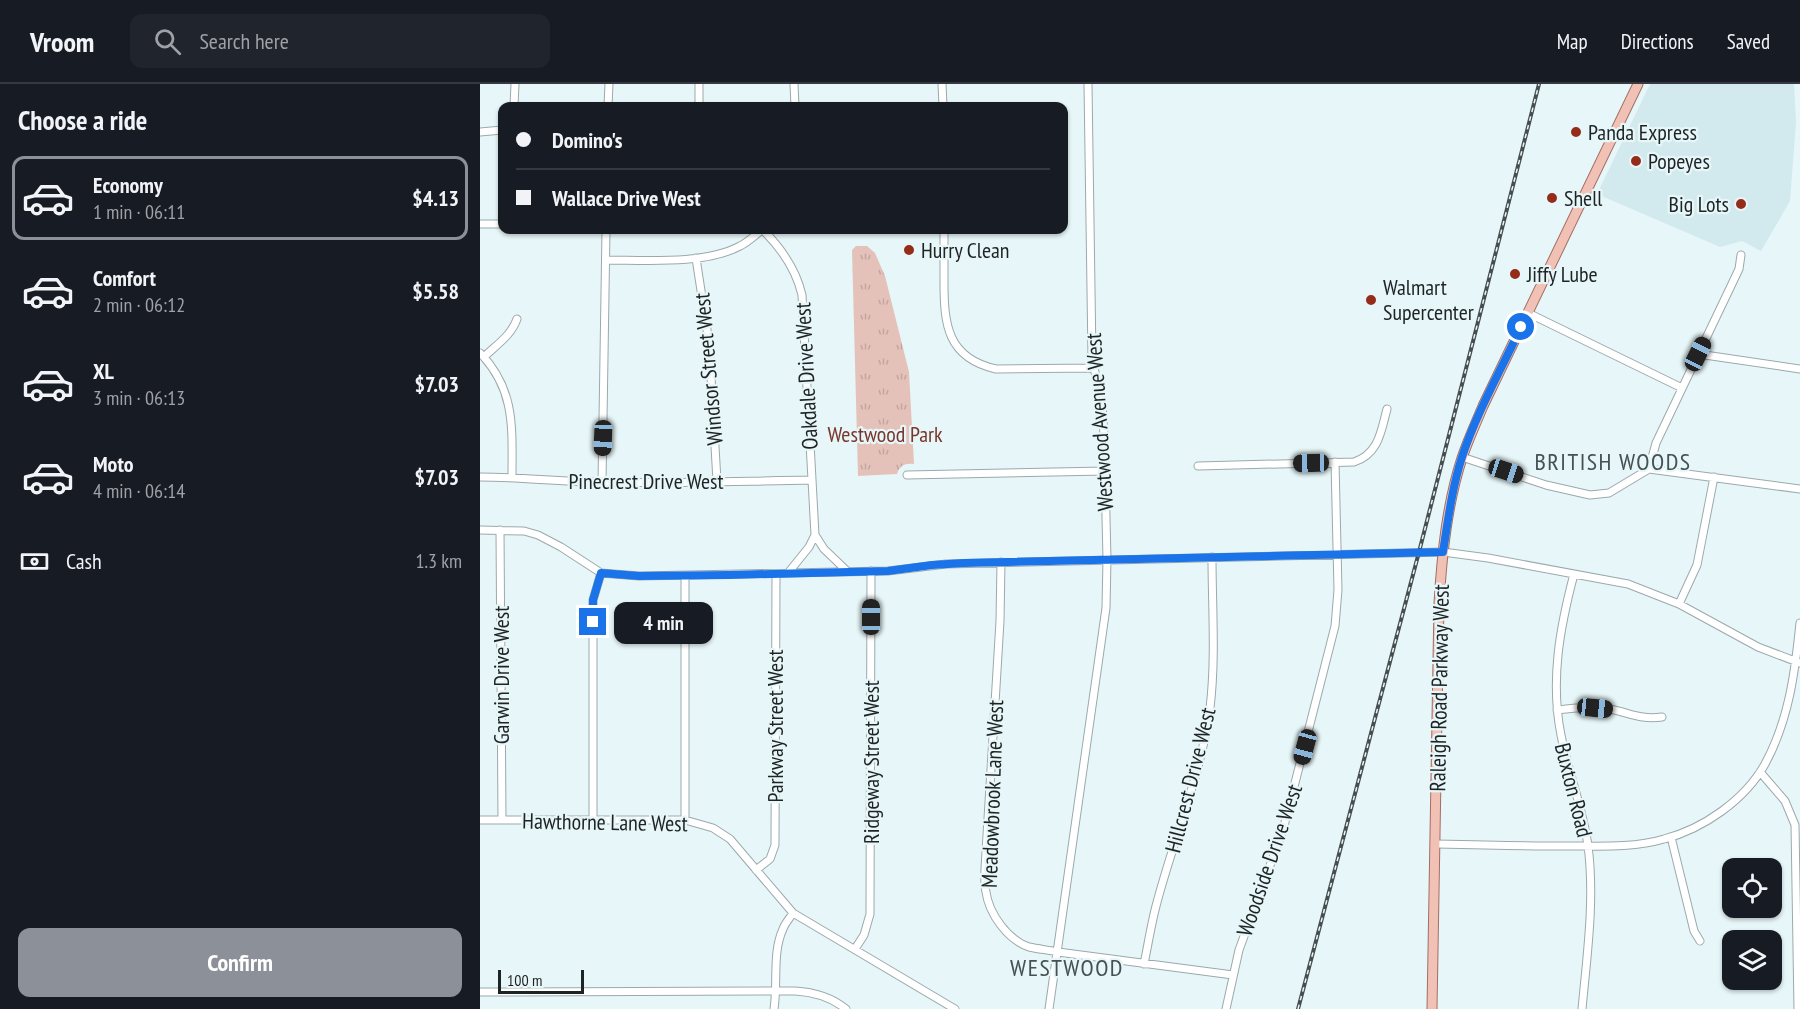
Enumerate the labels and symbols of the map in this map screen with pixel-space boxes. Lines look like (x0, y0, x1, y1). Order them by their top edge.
place label: Panda Express (1588, 118, 1697, 146)
marker: Panda Express (1569, 125, 1583, 139)
place label: Popeyes (1648, 147, 1710, 175)
marker: Popeyes (1629, 154, 1643, 168)
place label: Shell (1564, 184, 1603, 212)
place label: Big Lots (1669, 190, 1729, 218)
marker: Shell (1545, 191, 1559, 205)
marker: Big Lots (1734, 197, 1748, 211)
place label: Hurry Clean (921, 236, 1009, 264)
marker: Hurry Clean (902, 243, 916, 257)
place label: Jiffy Lube (1526, 260, 1598, 288)
marker: Jiffy Lube (1508, 267, 1522, 281)
place label: Walmart Supercenter (1383, 273, 1474, 326)
street label: Windsor Street West (687, 292, 729, 446)
marker: Walmart Supercenter (1364, 293, 1378, 307)
street label: Oakdale Drive West (788, 302, 824, 450)
route start (1507, 313, 1534, 340)
street label: Westwood Avenue West (1079, 332, 1119, 512)
car (1682, 334, 1714, 374)
car (593, 420, 613, 456)
park label: Westwood Park (827, 420, 943, 448)
district label: BRITISH WOODS (1534, 446, 1692, 477)
car (1293, 454, 1329, 472)
car (1486, 457, 1526, 485)
street label: Pinecrest Drive West (568, 467, 724, 495)
street label: Raleigh Road Parkway West (1423, 584, 1455, 792)
car (862, 599, 880, 635)
callout: 4 min (614, 601, 713, 643)
street label: Garwin Drive West (487, 606, 515, 744)
route end (579, 608, 606, 635)
street label: Parkway Street West (761, 649, 789, 803)
street label: Ridgeway Street West (857, 680, 885, 844)
car (1576, 697, 1614, 719)
street label: Meadowbrook Lane West (975, 699, 1009, 889)
street label: Hillcrest Drive West (1158, 704, 1222, 856)
car (1292, 727, 1318, 767)
street label: Buxton Road (1549, 740, 1599, 840)
street label: Woodside Drive West (1230, 780, 1308, 940)
street label: Hawthorne Lane West (522, 807, 688, 837)
district label: WESTWOOD (1010, 952, 1124, 983)
scale bar (498, 967, 584, 994)

